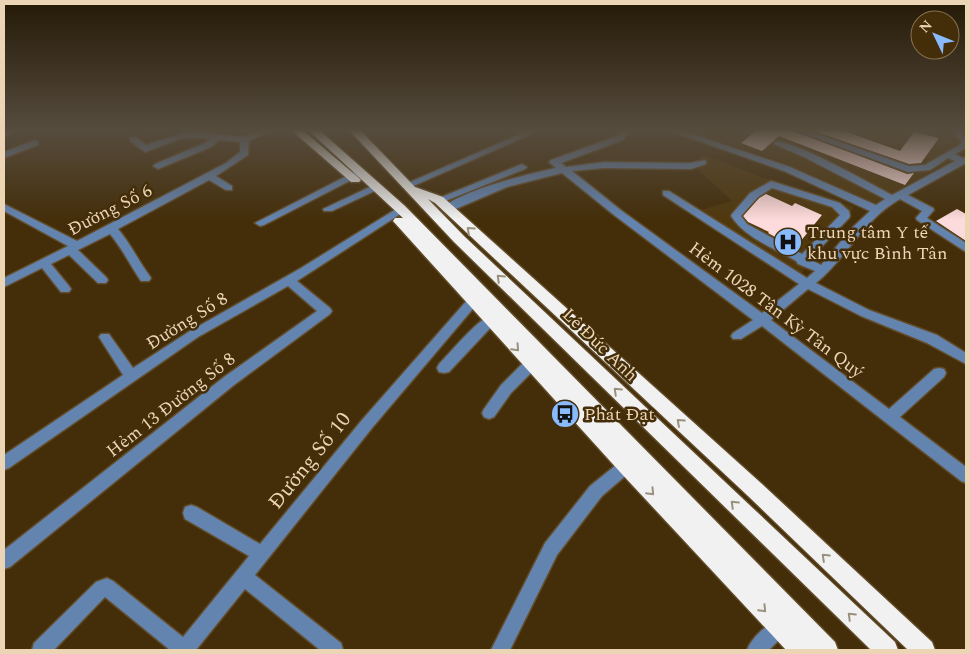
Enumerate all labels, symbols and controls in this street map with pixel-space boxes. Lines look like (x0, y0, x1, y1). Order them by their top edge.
north arrow (910, 10, 960, 60)
text: N (914, 15, 937, 38)
street label: Đường Số 6 (63, 177, 157, 243)
place label: Trung tâm Y tế khu vực Bình Tân (807, 219, 947, 267)
one-way arrow (467, 227, 476, 236)
hospital icon: Trung tâm Y tế khu vực Bình Tân (773, 227, 803, 257)
street label: Hẻm 1028 Tân Kỳ Tân Quý (683, 235, 870, 386)
one-way arrow (497, 275, 506, 284)
street label: Đường Số 8 (141, 285, 233, 357)
street label: Lê Đức Anh (556, 302, 644, 388)
one-way arrow (510, 342, 519, 351)
street label: Hẻm 13 Đường Số 8 (101, 346, 241, 464)
one-way arrow (614, 388, 623, 397)
bus stop icon: Phát Đạt (550, 399, 580, 429)
place label: Phát Đạt (584, 401, 655, 428)
street label: Đường Số 10 (261, 405, 359, 517)
one-way arrow (677, 419, 686, 428)
one-way arrow (645, 486, 654, 495)
one-way arrow (731, 501, 740, 510)
one-way arrow (822, 553, 831, 562)
one-way arrow (757, 604, 766, 613)
one-way arrow (848, 613, 857, 622)

